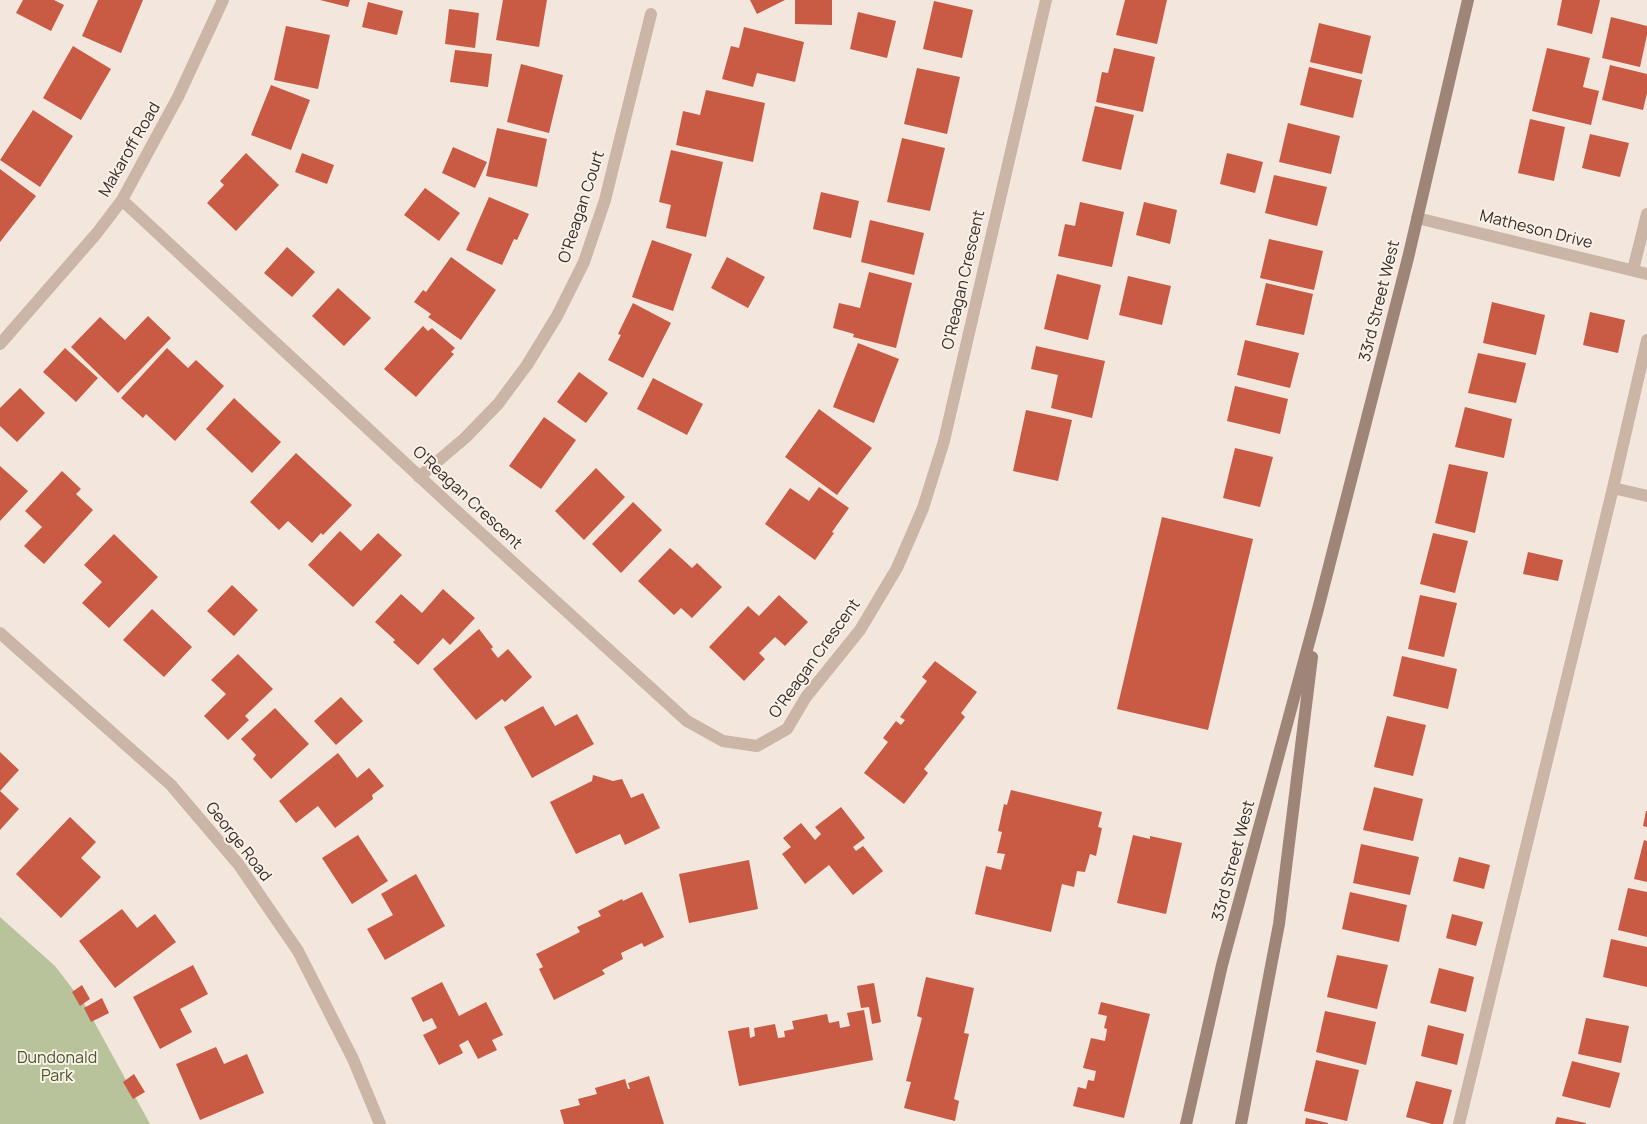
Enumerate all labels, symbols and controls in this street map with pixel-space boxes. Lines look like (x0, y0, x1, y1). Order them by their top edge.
street label: Makaroff Road (95, 99, 165, 201)
street label: O'Reagan Court (555, 148, 609, 266)
street label: Matheson Drive (1478, 207, 1594, 253)
street label: O'Reagan Crescent (939, 208, 989, 352)
street label: 33rd Street West (1356, 238, 1404, 364)
street label: O'Reagan Crescent (408, 442, 526, 554)
street label: O'Reagan Crescent (765, 596, 865, 722)
street label: George Road (201, 798, 275, 886)
street label: 33rd Street West (1209, 798, 1259, 924)
park label: Dundonald Park (17, 1049, 97, 1087)

